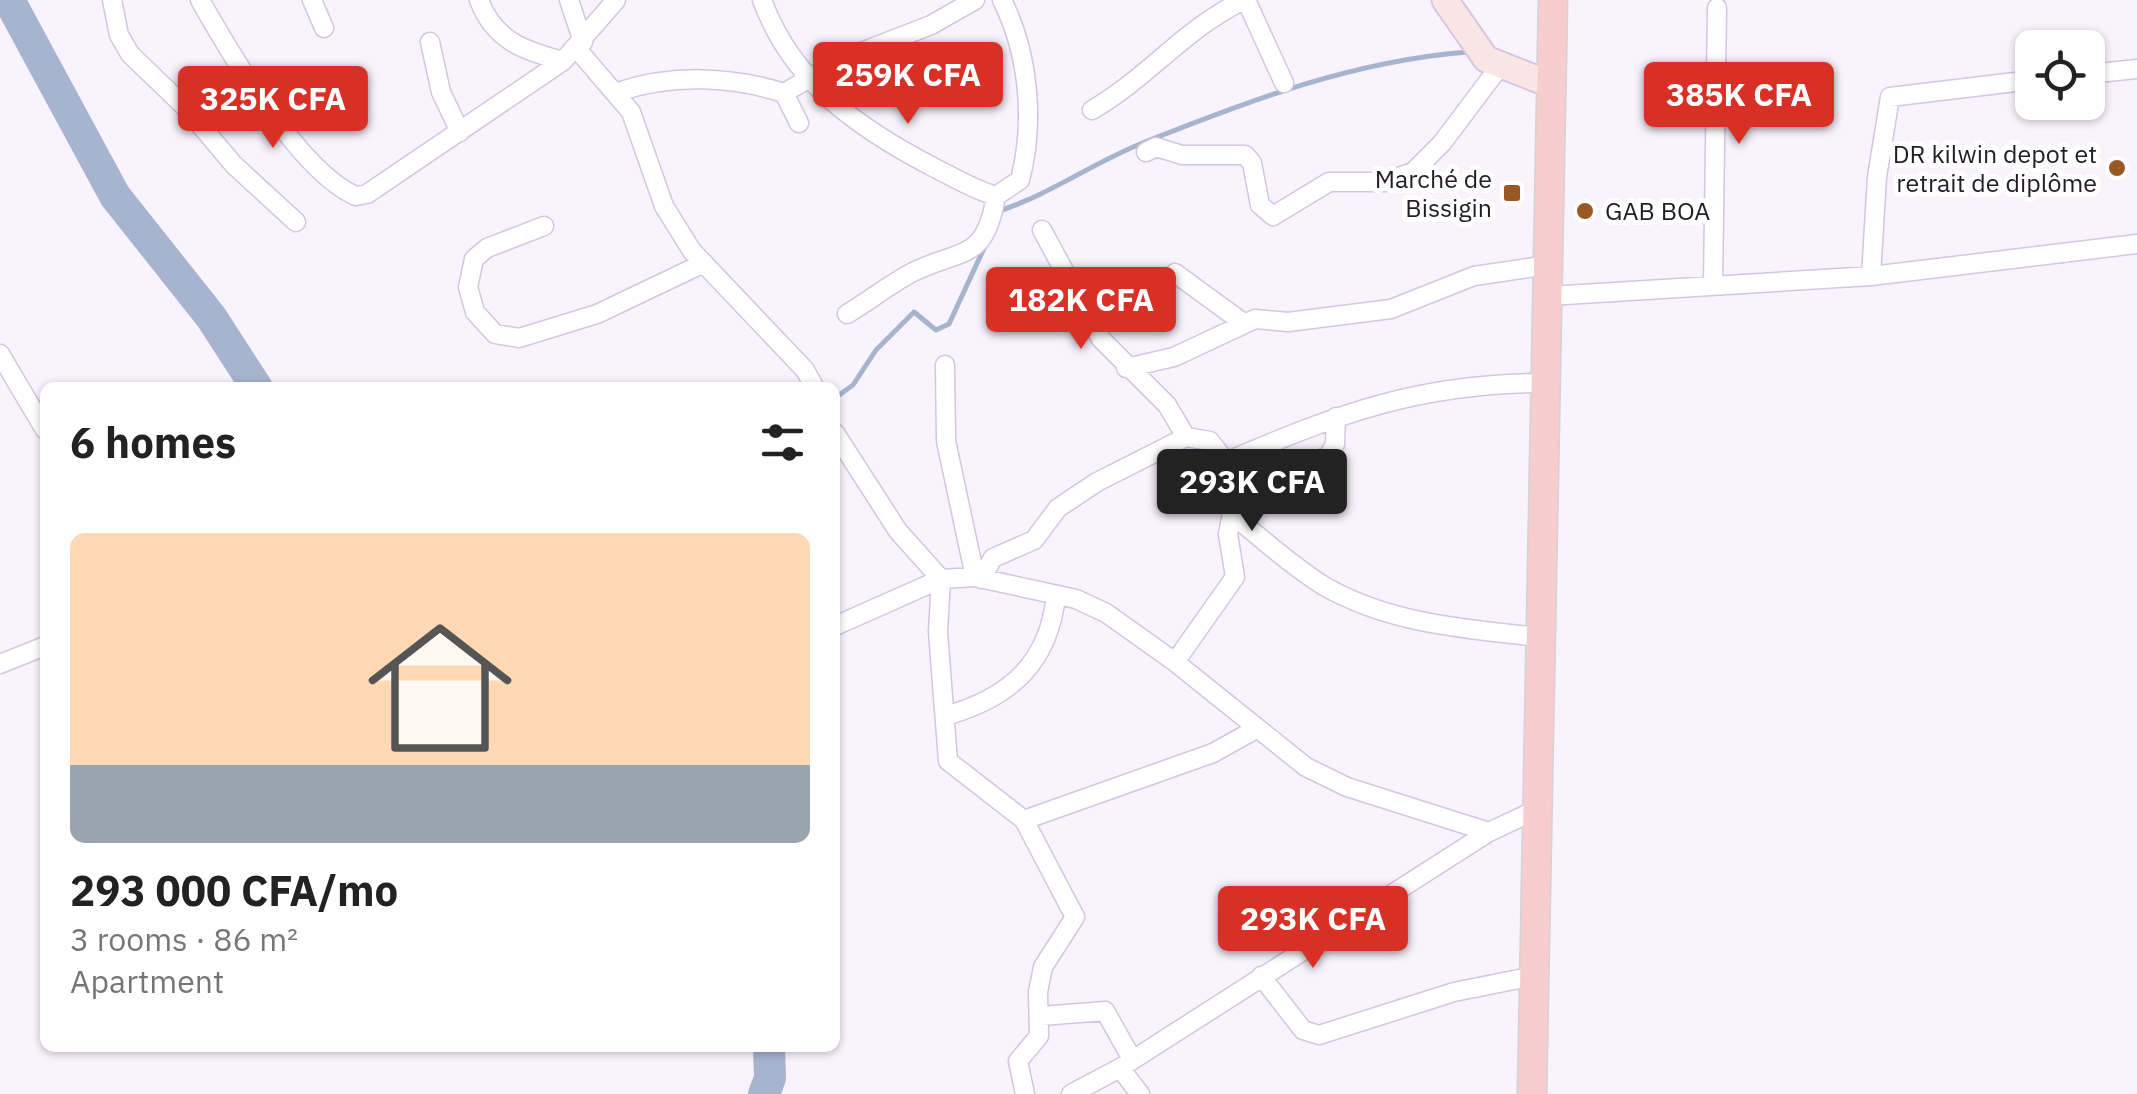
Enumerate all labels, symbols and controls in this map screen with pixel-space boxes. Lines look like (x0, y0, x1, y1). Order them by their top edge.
map controls (2015, 30, 2105, 120)
button: locate (2015, 30, 2105, 120)
pin: 259K CFA (805, 42, 1011, 127)
text: 259K CFA (835, 53, 981, 95)
pin: 385K CFA (1636, 62, 1842, 147)
pin: 325K CFA (170, 66, 376, 151)
text: 385K CFA (1666, 73, 1812, 115)
text: 325K CFA (200, 77, 346, 119)
place label: DR kilwin depot et retrait de diplôme (1893, 137, 2097, 199)
marker: DR kilwin depot et retrait de diplôme (2106, 157, 2128, 179)
place label: Marché de Bissigin (1375, 162, 1492, 224)
marker: Marché de Bissigin (1501, 182, 1523, 204)
place label: GAB BOA (1605, 194, 1710, 227)
marker: GAB BOA (1574, 200, 1596, 222)
pin: 182K CFA (978, 267, 1184, 352)
text: 182K CFA (1008, 278, 1154, 320)
text: 6 homes (70, 415, 236, 470)
icon: filters (755, 415, 810, 470)
pin: 293K CFA (1149, 449, 1355, 534)
text: 293K CFA (1179, 460, 1325, 502)
icon: home (350, 598, 530, 778)
text: 293 000 CFA/mo (70, 863, 398, 918)
pin: 293K CFA (1210, 886, 1416, 971)
text: 293K CFA (1240, 897, 1386, 939)
text: 3 rooms · 86 m² (70, 918, 298, 960)
text: Apartment (70, 960, 224, 1002)

